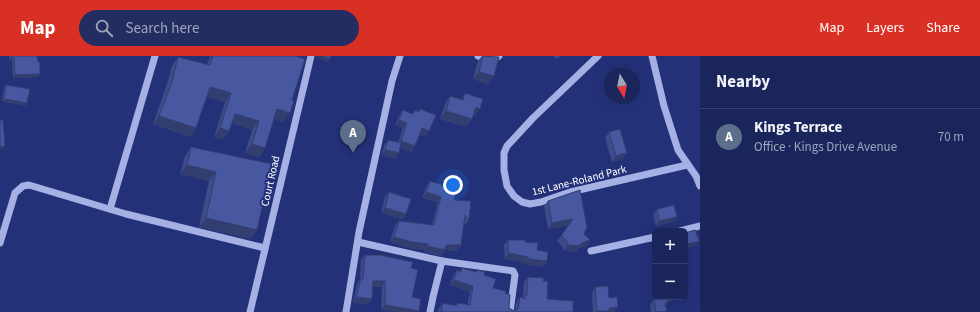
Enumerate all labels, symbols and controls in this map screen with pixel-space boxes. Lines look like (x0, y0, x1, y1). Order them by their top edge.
search box (79, 10, 359, 46)
text: Map (20, 15, 55, 42)
icon: search (93, 17, 115, 39)
text: Search here (125, 18, 199, 39)
text: Map (819, 18, 844, 38)
text: Layers (866, 18, 904, 38)
text: Share (926, 18, 960, 38)
north arrow (604, 68, 640, 104)
text: Nearby (716, 70, 770, 94)
text: Kings Terrace (754, 117, 842, 138)
pin: A (340, 120, 366, 153)
text: A (725, 128, 733, 146)
text: 70 m (938, 128, 964, 146)
text: Office · Kings Drive Avenue (754, 138, 897, 156)
street label: Court Road (257, 154, 284, 208)
street label: 1st Lane-Roland Park (530, 161, 629, 199)
your location (443, 175, 463, 195)
map controls (652, 228, 688, 300)
button: + (652, 228, 688, 264)
button: − (652, 264, 688, 300)

